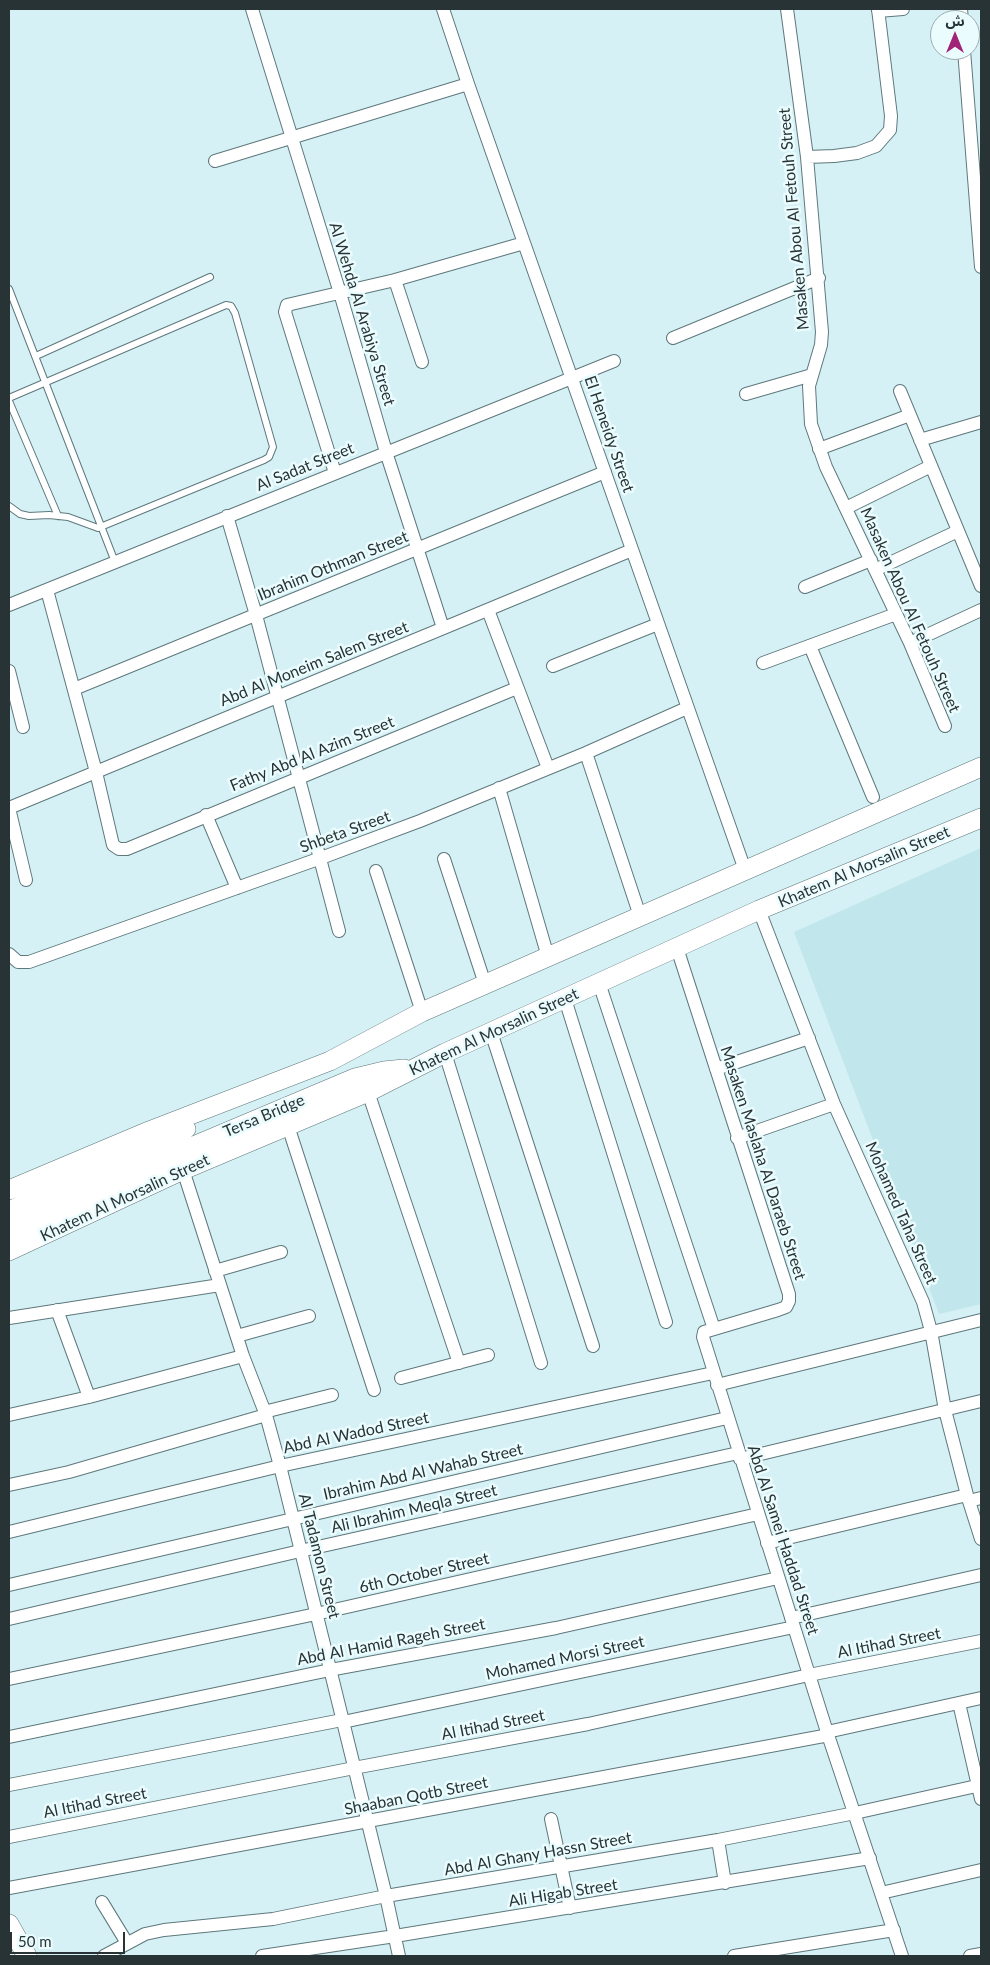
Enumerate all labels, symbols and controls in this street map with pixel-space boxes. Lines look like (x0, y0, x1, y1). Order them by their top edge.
north arrow (930, 10, 980, 60)
text: ش (945, 12, 965, 29)
street label: Masaken Abou Al Fetouh Street (775, 107, 813, 331)
street label: Al Wehda Al Arabiya Street (325, 220, 399, 408)
street label: El Heneidy Street (580, 373, 638, 495)
street label: Al Sadat Street (253, 439, 357, 495)
street label: Masaken Abou Al Fetouh Street (856, 504, 964, 716)
street label: Ibrahim Othman Street (255, 527, 411, 605)
street label: Abd Al Moneim Salem Street (217, 617, 411, 711)
street label: Fathy Abd Al Azim Street (227, 712, 397, 796)
street label: Shbeta Street (297, 807, 393, 857)
street label: Khatem Al Morsalin Street (775, 822, 953, 912)
street label: Khatem Al Morsalin Street (406, 984, 582, 1080)
street label: Masaken Maslaha Al Daraeb Street (716, 1044, 810, 1282)
street label: Tersa Bridge (221, 1090, 307, 1142)
street label: Mohamed Taha Street (861, 1139, 941, 1287)
street label: Khatem Al Morsalin Street (37, 1150, 213, 1246)
street label: Abd Al Wadod Street (281, 1408, 431, 1458)
street label: Ibrahim Abd Al Wahab Street (321, 1440, 525, 1504)
street label: Abd Al Samei Haddad Street (743, 1443, 823, 1637)
street label: Ali Ibrahim Meqla Street (329, 1481, 499, 1537)
street label: Al Tadamon Street (294, 1491, 344, 1621)
street label: 6th October Street (357, 1549, 491, 1597)
street label: Abd Al Hamid Rageh Street (295, 1614, 487, 1670)
street label: Al Itihad Street (836, 1624, 942, 1662)
street label: Mohamed Morsi Street (484, 1632, 646, 1684)
street label: Al Itihad Street (440, 1706, 546, 1744)
street label: Shaaban Qotb Street (343, 1773, 489, 1819)
street label: Al Itihad Street (42, 1784, 148, 1822)
street label: Abd Al Ghany Hassn Street (443, 1828, 633, 1880)
street label: Ali Higab Street (507, 1875, 619, 1911)
scale bar (12, 1922, 128, 1954)
text: 50 m (18, 1932, 52, 1950)

